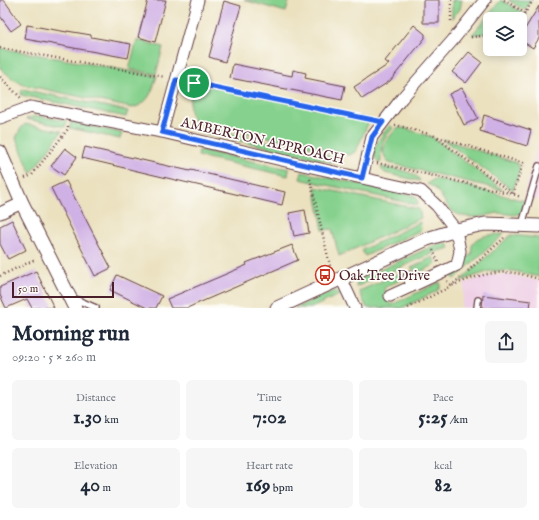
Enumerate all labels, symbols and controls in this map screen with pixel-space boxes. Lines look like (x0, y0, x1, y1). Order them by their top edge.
map controls (483, 12, 527, 56)
button: layers (483, 12, 527, 56)
pin (177, 66, 211, 100)
icon: arrive (183, 72, 205, 94)
street label: AMBERTON APPROACH (178, 113, 346, 169)
bus stop icon: Oak Tree Drive (314, 264, 336, 286)
place label: Oak Tree Drive (339, 267, 431, 285)
scale bar (12, 280, 114, 299)
text: 50 m (18, 282, 38, 296)
text: Morning run (12, 320, 130, 348)
button: share (485, 321, 527, 363)
text: 09:20 · 5 × 260 m (12, 349, 96, 366)
text: Distance (76, 391, 116, 405)
text: Time (257, 391, 282, 405)
text: Pace (433, 391, 454, 405)
text: 1.30 (73, 405, 102, 430)
text: 7:02 (253, 405, 286, 430)
text: 5:25 (418, 405, 447, 430)
text: km (102, 413, 119, 427)
text: /km (447, 413, 468, 427)
text: Elevation (74, 459, 118, 473)
text: Heart rate (246, 459, 293, 473)
text: kcal (434, 459, 452, 473)
text: 40 (81, 473, 100, 498)
text: 169 (246, 473, 270, 498)
text: 82 (435, 473, 452, 498)
text: m (100, 481, 111, 495)
text: bpm (270, 481, 293, 495)

